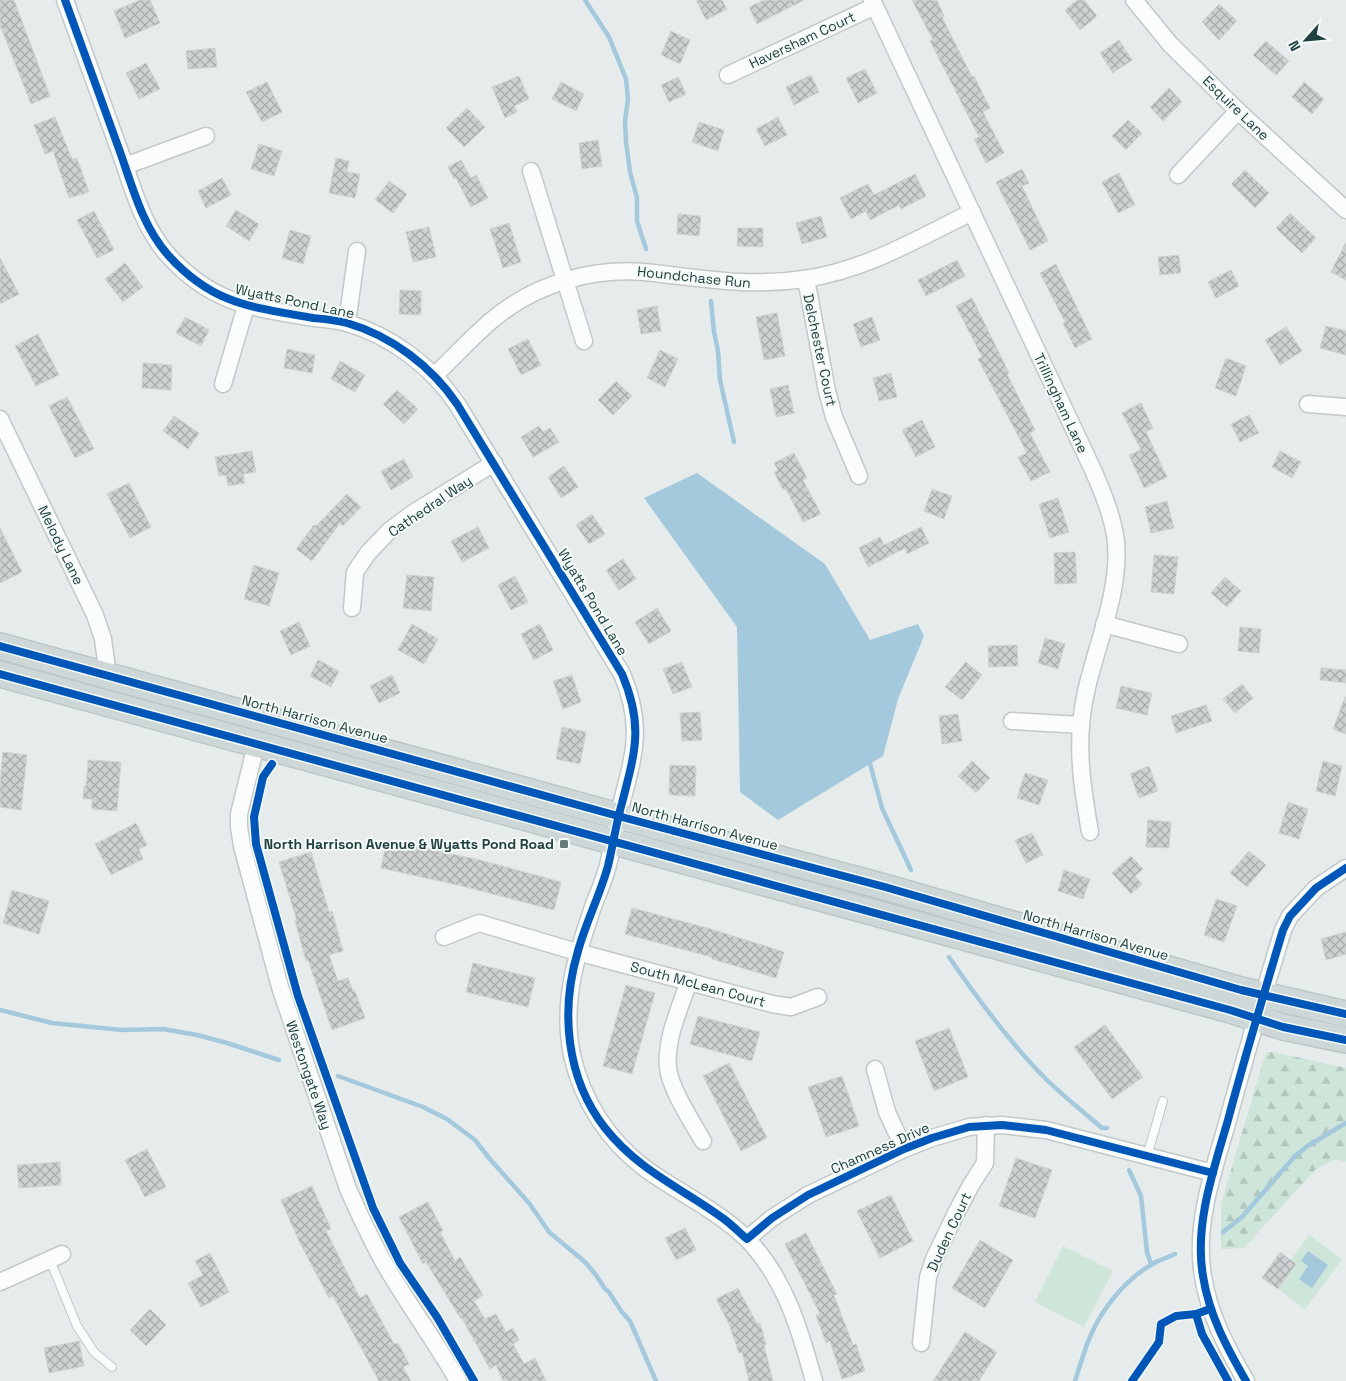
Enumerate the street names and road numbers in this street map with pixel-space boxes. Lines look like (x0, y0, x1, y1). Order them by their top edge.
street label: Haversham Court (746, 8, 858, 72)
street label: Esquire Lane (1199, 72, 1273, 144)
street label: Houndchase Run (636, 262, 752, 292)
street label: Wyatts Pond Lane (234, 280, 356, 322)
street label: Delchester Court (799, 292, 841, 408)
street label: Trillingham Lane (1030, 350, 1092, 456)
street label: Cathedral Way (385, 471, 475, 541)
street label: Melody Lane (34, 502, 88, 588)
street label: Wyatts Pond Lane (554, 545, 632, 659)
street label: North Harrison Avenue (240, 691, 390, 747)
street label: North Harrison Avenue (630, 798, 780, 854)
street label: North Harrison Avenue (1021, 906, 1171, 964)
street label: South McLean Court (629, 957, 767, 1011)
street label: Westongate Way (282, 1018, 336, 1132)
street label: Chamness Drive (828, 1118, 932, 1178)
street label: Duden Court (923, 1190, 975, 1274)

